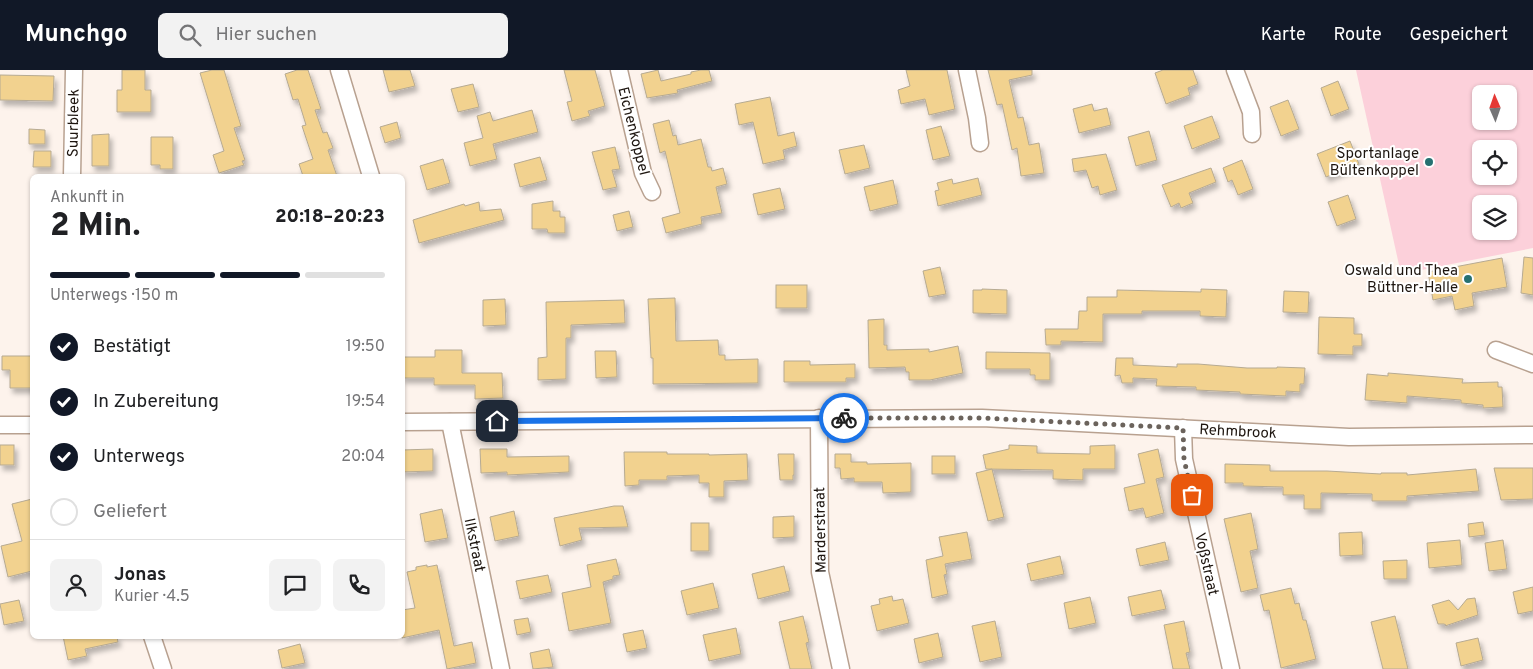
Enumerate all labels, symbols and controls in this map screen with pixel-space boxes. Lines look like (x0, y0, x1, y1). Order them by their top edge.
search box (158, 13, 508, 58)
text: Munchgo (25, 20, 128, 50)
icon: search (176, 21, 204, 49)
text: Hier suchen (216, 23, 317, 47)
text: Karte (1261, 24, 1306, 47)
text: Route (1334, 24, 1382, 47)
text: Gespeichert (1410, 24, 1508, 47)
street label: Eichenkoppel (612, 85, 653, 178)
north arrow (1472, 85, 1518, 130)
map controls (1472, 85, 1517, 240)
street label: Suurbleek (64, 89, 85, 157)
button: locate (1472, 140, 1517, 185)
place label: Sportanlage Bültenkoppel (1330, 145, 1419, 181)
marker: Sportanlage Bültenkoppel (1423, 156, 1435, 168)
text: Ankunft in (50, 188, 125, 208)
button: layers (1472, 195, 1517, 240)
text: 20:18–20:23 (275, 205, 385, 229)
text: 2 Min. (50, 207, 141, 247)
place label: Oswald und Thea Büttner-Halle (1344, 262, 1458, 298)
marker: Oswald und Thea Büttner-Halle (1462, 273, 1474, 285)
text: Unterwegs · 150 m (50, 286, 178, 306)
icon: check (50, 333, 78, 361)
text: Bestätigt (93, 335, 171, 359)
text: 19:50 (346, 337, 385, 357)
icon: check (50, 388, 78, 416)
text: In Zubereitung (93, 390, 219, 414)
text: 19:54 (346, 392, 385, 412)
courier (819, 393, 869, 443)
pin (476, 400, 518, 442)
icon: bike (830, 404, 858, 432)
icon: home (483, 407, 511, 435)
street label: Rehmbrook (1199, 421, 1277, 444)
icon: check (50, 443, 78, 471)
text: Unterwegs (93, 445, 185, 469)
text: 20:04 (341, 447, 385, 467)
pin (1171, 474, 1213, 516)
icon: bag (1178, 481, 1206, 509)
street label: Marderstraat (811, 487, 832, 573)
text: Geliefert (93, 500, 167, 524)
street label: Ilkstraat (459, 517, 489, 574)
street label: Voßstraat (1189, 531, 1222, 598)
button: person (50, 559, 102, 611)
button: chat (269, 559, 321, 611)
button: phone (333, 559, 385, 611)
text: Jonas (114, 563, 166, 587)
text: Kurier · 4.5 (114, 587, 190, 607)

